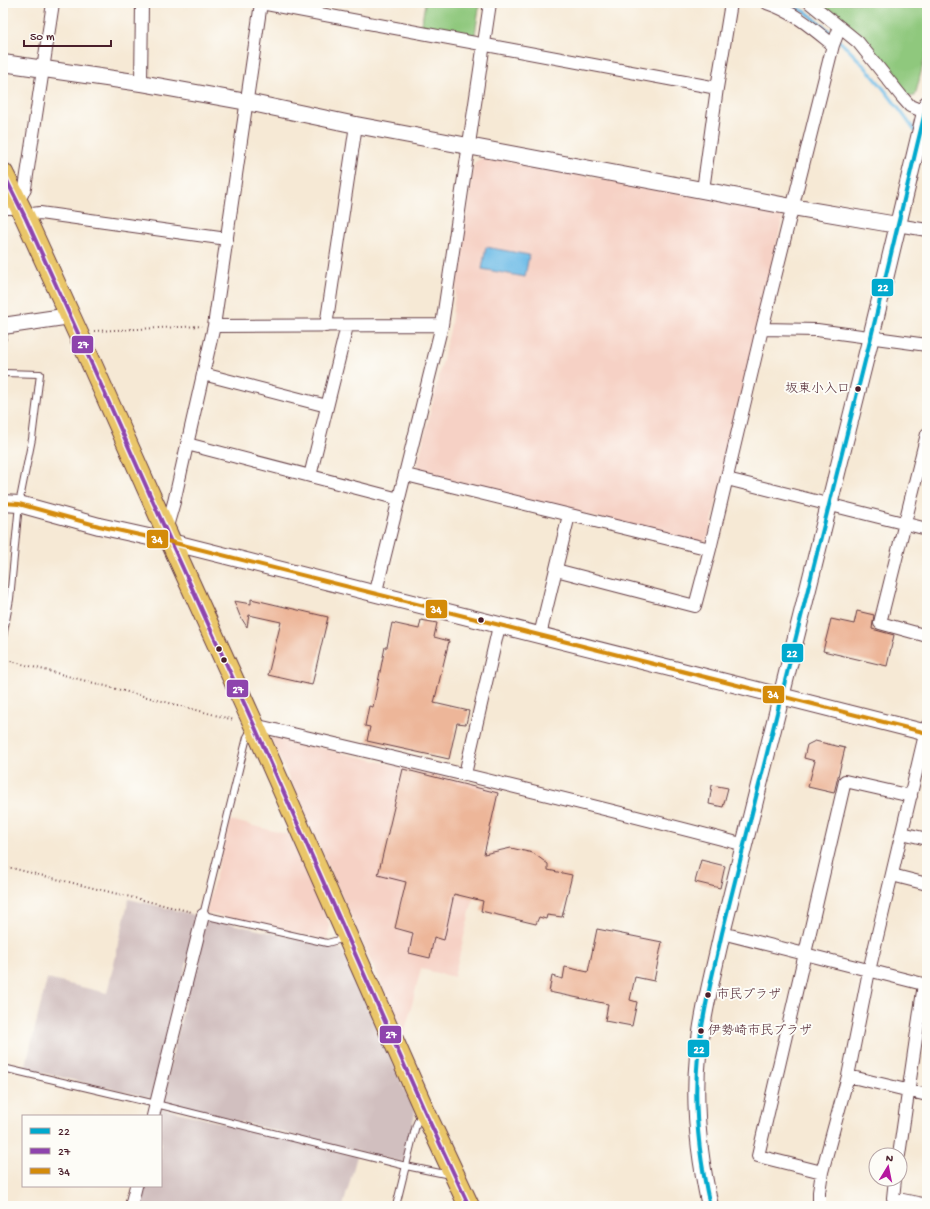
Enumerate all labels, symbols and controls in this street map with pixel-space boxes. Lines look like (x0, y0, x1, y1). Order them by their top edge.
scale bar (24, 22, 111, 48)
text: 50 m (30, 31, 55, 45)
line badge: 22 (871, 278, 894, 297)
text: 22 (878, 283, 889, 295)
line badge: 27 (71, 335, 94, 354)
text: 27 (77, 340, 90, 352)
place label: 坂東小入口 (785, 382, 850, 397)
marker: 坂東小入口 (853, 384, 863, 394)
line badge: 34 (146, 529, 169, 549)
text: 34 (151, 535, 163, 547)
line badge: 34 (425, 599, 448, 619)
text: 34 (430, 605, 442, 617)
unlabelled marker (476, 615, 486, 625)
line badge: 22 (781, 643, 804, 663)
unlabelled marker (214, 644, 224, 654)
text: 22 (787, 649, 798, 661)
unlabelled marker (219, 655, 229, 665)
line badge: 27 (226, 679, 249, 698)
text: 27 (232, 685, 245, 697)
line badge: 34 (762, 685, 785, 704)
text: 34 (767, 690, 779, 702)
place label: 市民プラザ (716, 987, 781, 1003)
marker: 市民プラザ (703, 990, 713, 1000)
place label: 伊勢崎市民プラザ (708, 1023, 812, 1039)
line badge: 27 (379, 1025, 402, 1044)
marker: 伊勢崎市民プラザ (696, 1026, 706, 1036)
text: 27 (385, 1030, 398, 1042)
line badge: 22 (687, 1039, 710, 1058)
text: 22 (694, 1045, 705, 1057)
legend (22, 1115, 162, 1187)
text: 22 (58, 1126, 70, 1140)
text: 27 (58, 1146, 71, 1160)
north arrow (868, 1147, 908, 1187)
text: N (885, 1153, 894, 1166)
text: 34 (57, 1166, 70, 1180)

